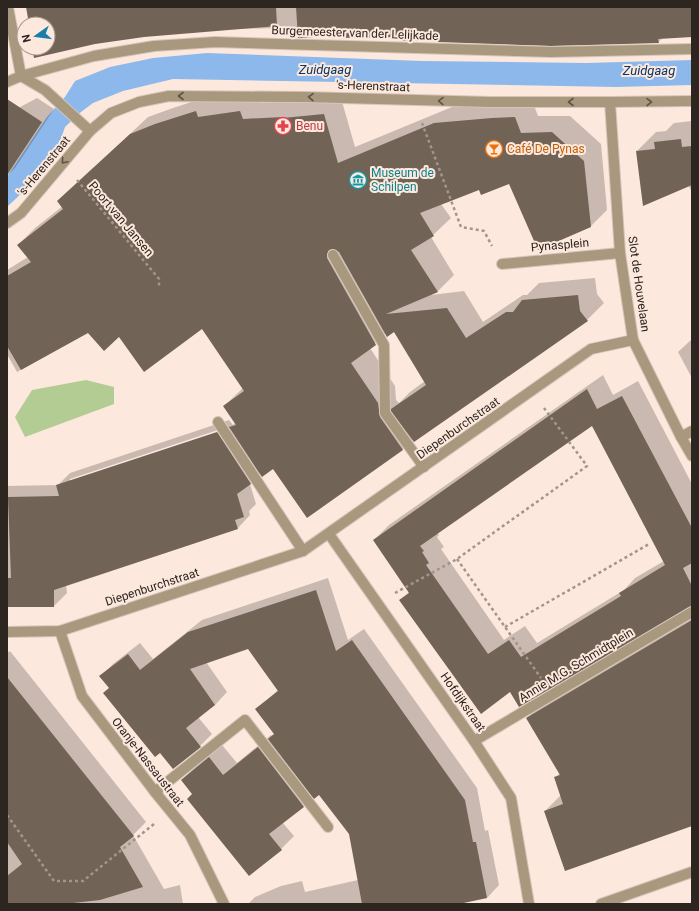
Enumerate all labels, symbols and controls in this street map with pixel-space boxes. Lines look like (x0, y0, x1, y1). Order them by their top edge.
north arrow (16, 16, 56, 56)
street label: Burgemeester van der Lelijkade (271, 23, 439, 43)
text: N (19, 33, 34, 44)
water label: Zuidgaag (298, 62, 351, 77)
water label: Zuidgaag (622, 63, 675, 78)
street label: 's-Herenstraat (336, 78, 410, 94)
one-way arrow (178, 92, 184, 100)
one-way arrow (308, 93, 314, 101)
one-way arrow (438, 97, 444, 105)
one-way arrow (568, 98, 574, 106)
one-way arrow (646, 98, 652, 106)
pharmacy icon: Benu (273, 116, 293, 136)
place label: Benu (296, 119, 323, 133)
street label: 's-Herenstraat (15, 133, 73, 199)
bar icon: Café De Pynas (484, 139, 504, 159)
place label: Café De Pynas (507, 142, 585, 156)
one-way arrow (62, 157, 69, 164)
place label: Museum de Schilpen (371, 166, 434, 194)
museum icon: Museum de Schilpen (348, 170, 368, 190)
street label: Poort van Jansen (86, 179, 156, 259)
street label: Pynasplein (530, 235, 590, 255)
street label: Slot de Houvelaan (625, 235, 653, 333)
street label: Diepenburchstraat (414, 394, 502, 462)
street label: Diepenburchstraat (103, 565, 201, 609)
street label: Annie M.G. Schmidtplein (516, 625, 636, 705)
street label: Hofdijkstraat (437, 670, 489, 734)
street label: Oranje-Nassaustraat (109, 715, 187, 809)

